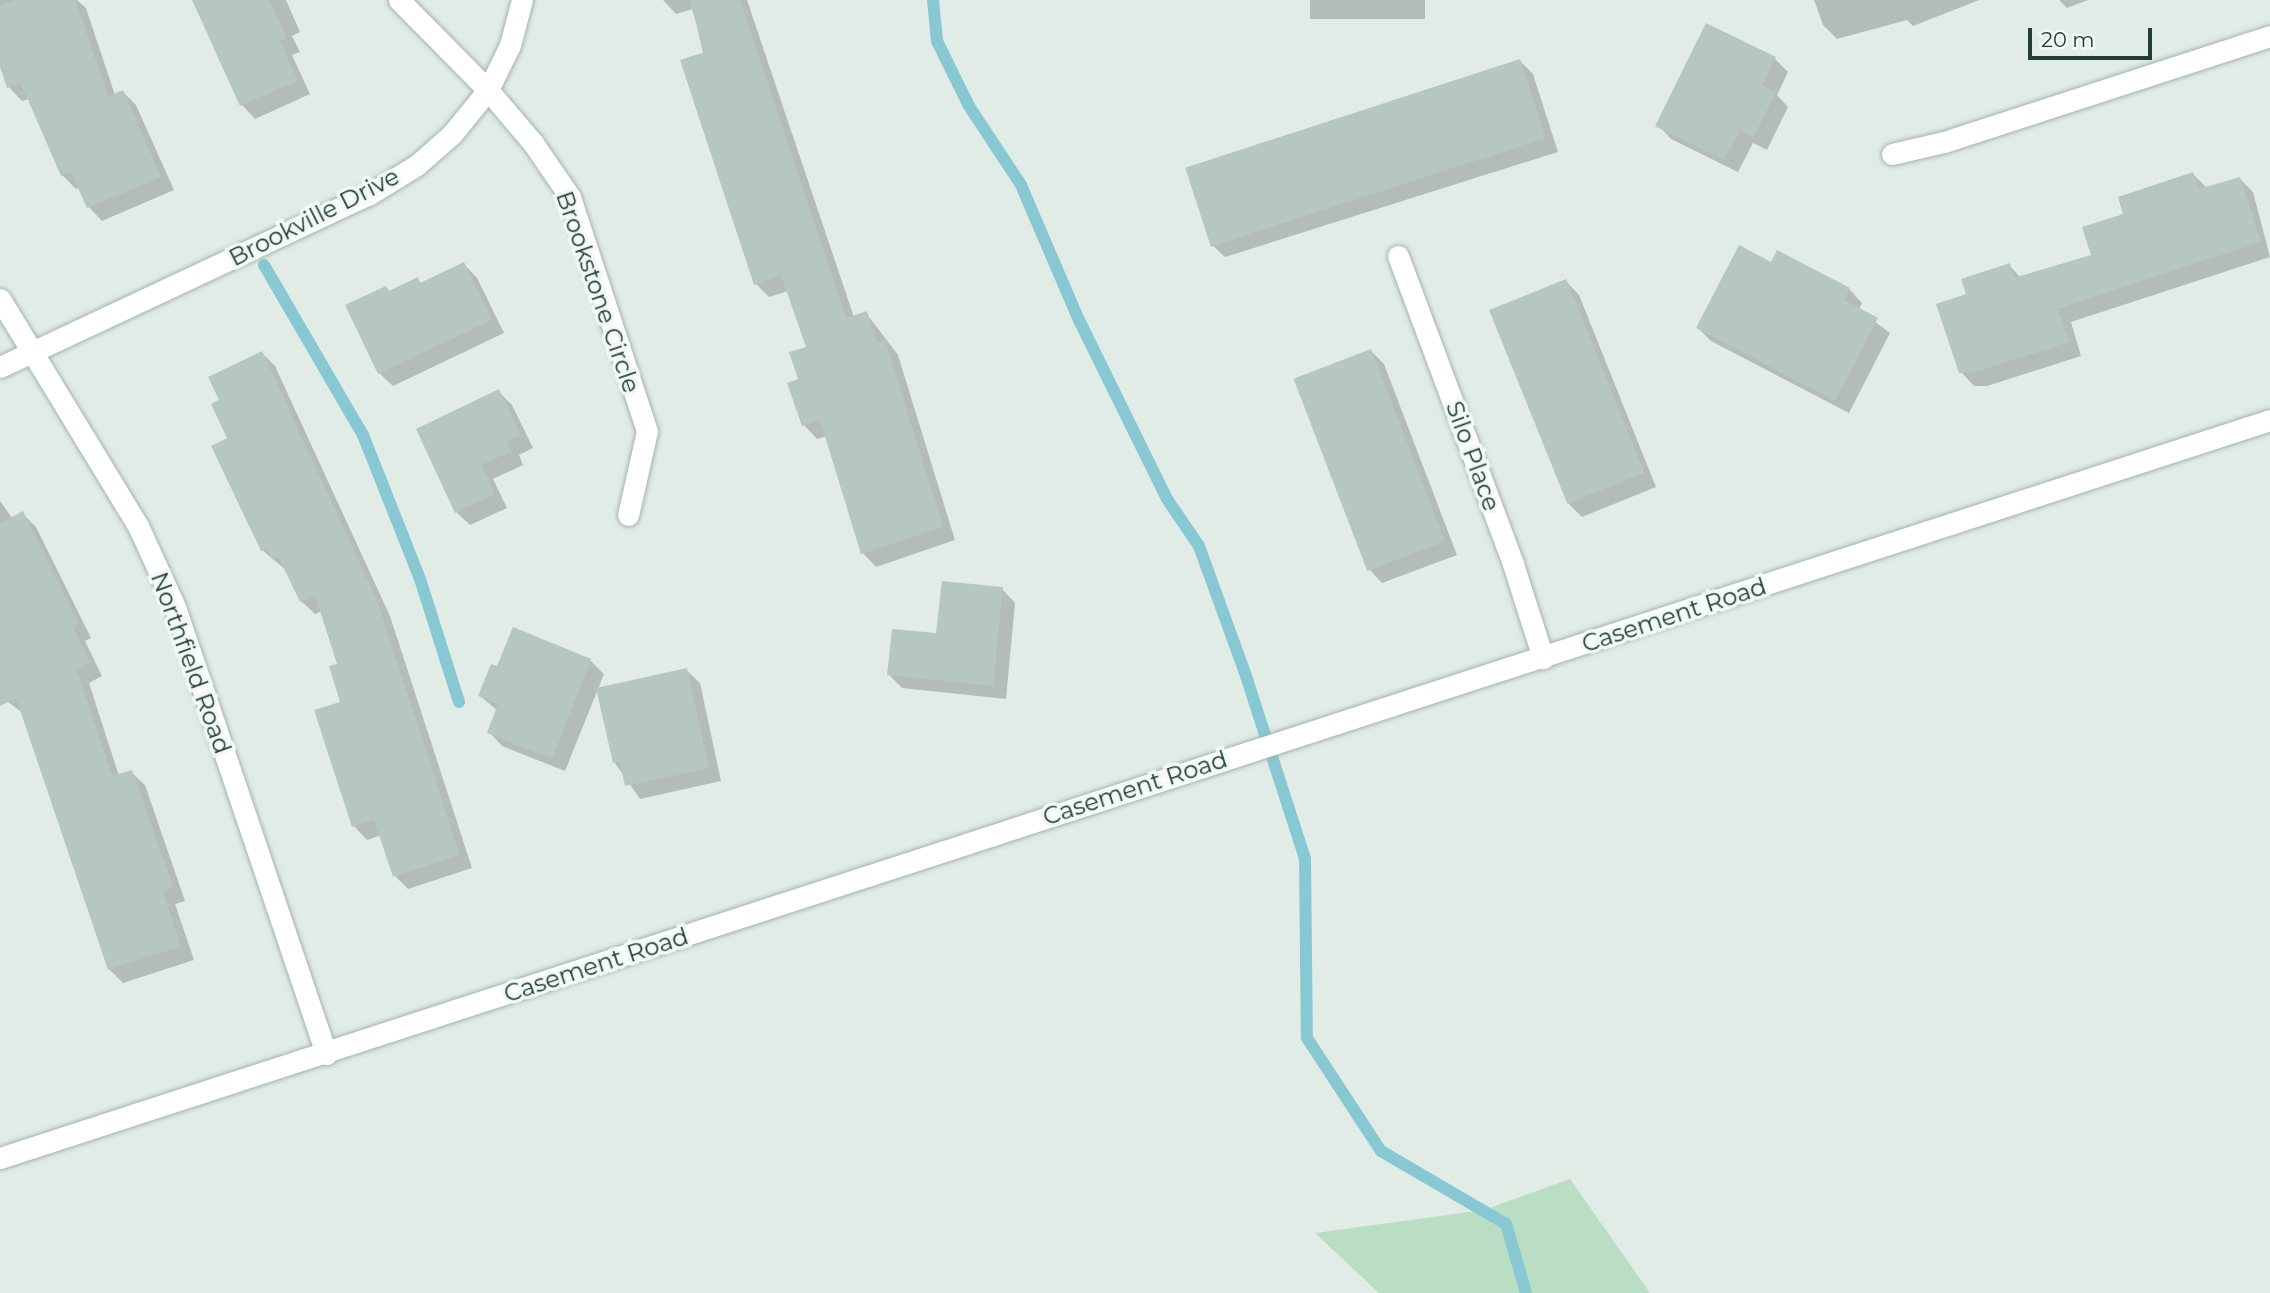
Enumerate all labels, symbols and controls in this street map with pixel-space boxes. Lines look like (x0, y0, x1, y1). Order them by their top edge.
scale bar (2032, 14, 2156, 58)
text: 20 m (2041, 27, 2095, 52)
street label: Brookville Drive (224, 162, 404, 272)
street label: Brookstone Circle (550, 187, 646, 397)
street label: Silo Place (1440, 397, 1506, 515)
street label: Northfield Road (145, 568, 237, 758)
street label: Casement Road (1578, 572, 1770, 658)
street label: Casement Road (1039, 745, 1231, 831)
street label: Casement Road (500, 922, 692, 1008)

